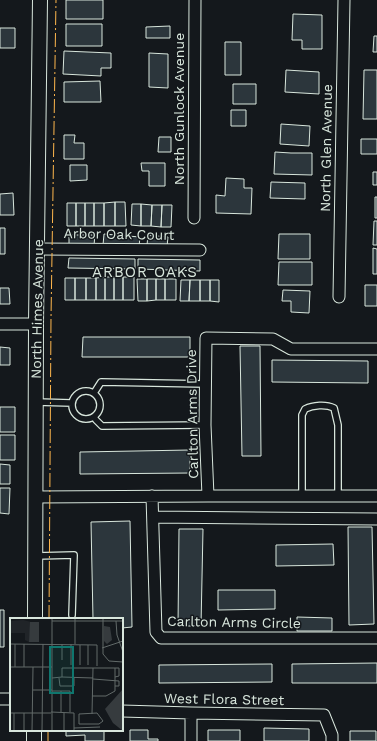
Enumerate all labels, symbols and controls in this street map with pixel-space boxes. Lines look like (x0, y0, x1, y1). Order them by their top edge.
street label: North Gunlock Avenue (171, 33, 187, 185)
street label: North Glen Avenue (317, 84, 335, 212)
street label: Arbor Oak Court (63, 225, 175, 243)
street label: North Himes Avenue (28, 239, 46, 379)
district label: ARBOR OAKS (92, 263, 198, 281)
street label: Carlton Arms Drive (183, 349, 201, 479)
street label: Carlton Arms Circle (167, 613, 301, 631)
inset map (10, 618, 123, 731)
street label: West Flora Street (164, 690, 284, 708)

